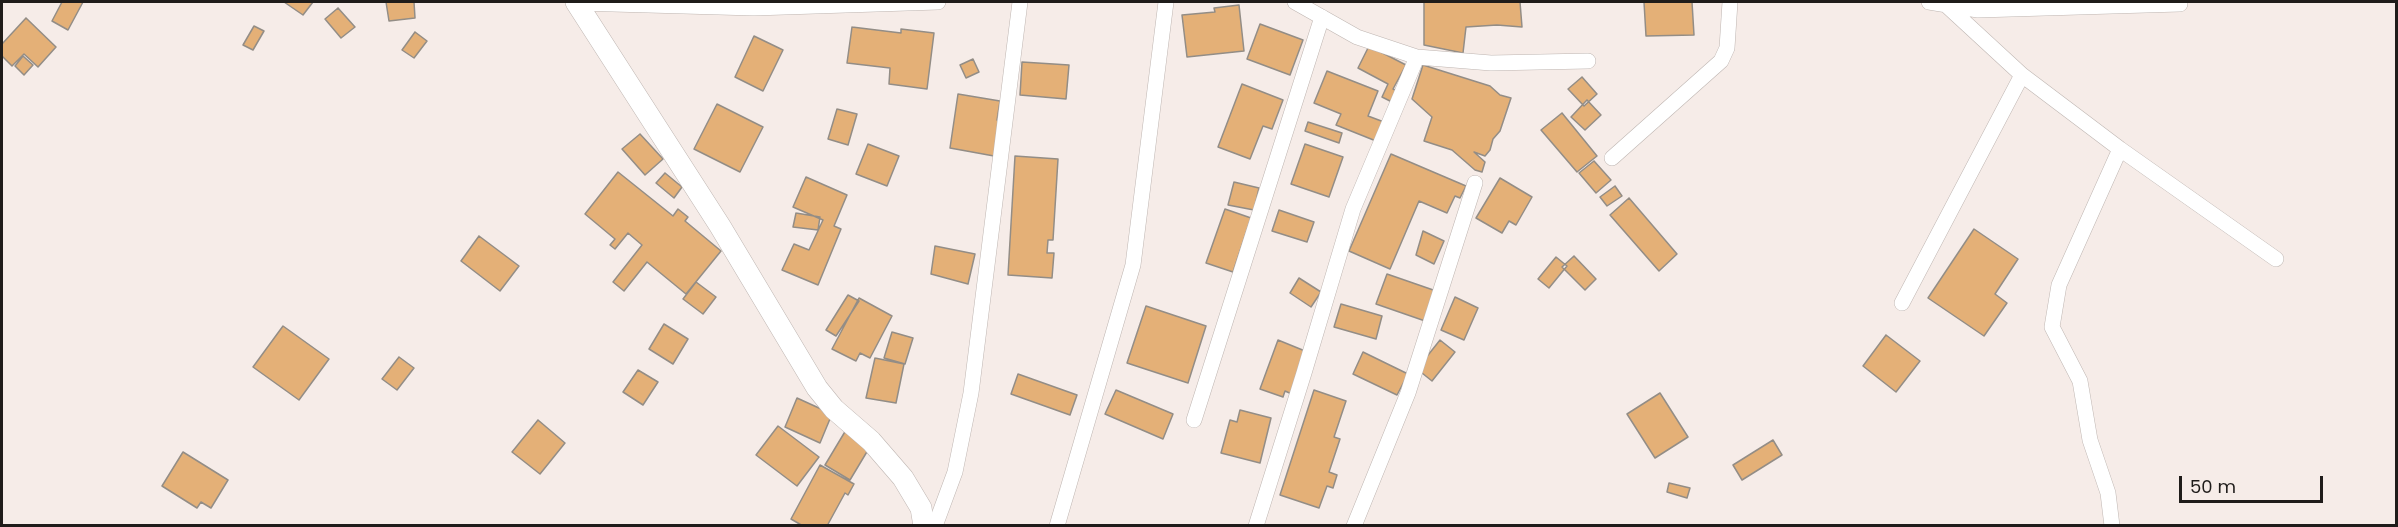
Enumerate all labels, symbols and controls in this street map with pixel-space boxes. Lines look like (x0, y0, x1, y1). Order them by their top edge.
scale bar (2182, 464, 2326, 502)
text: 50 m (2190, 474, 2236, 499)

